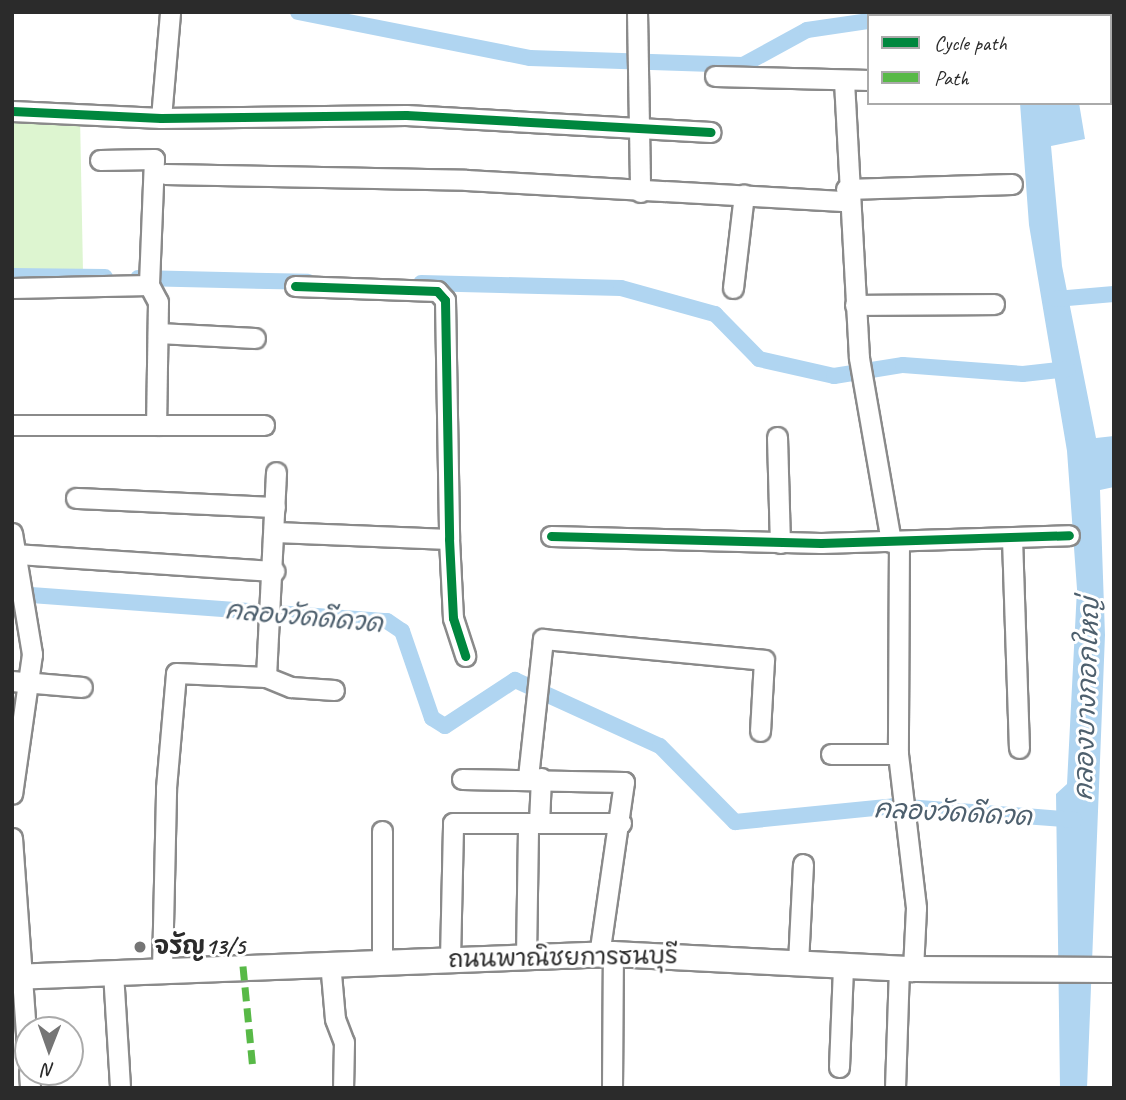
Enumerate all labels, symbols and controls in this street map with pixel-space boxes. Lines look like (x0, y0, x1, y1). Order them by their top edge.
legend (867, 14, 1112, 105)
text: Cycle path (934, 30, 1007, 56)
text: Path (934, 65, 969, 91)
water label: คลองวัดดีดวด (224, 595, 384, 639)
water label: คลองบางกอกใหญ่ (1068, 597, 1106, 801)
water label: คลองวัดดีดวด (873, 793, 1033, 833)
place label: จรัญ13/5 (154, 933, 245, 961)
marker: จรัญ13/5 (132, 939, 148, 955)
street label: ถนนพาณิชยการธนบุรี (448, 942, 678, 974)
north arrow (14, 1016, 84, 1086)
text: N (43, 1058, 55, 1082)

